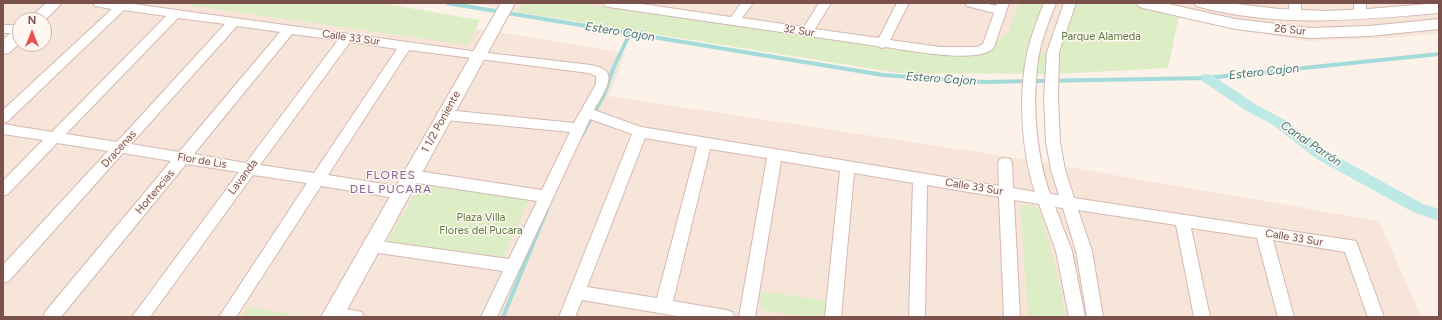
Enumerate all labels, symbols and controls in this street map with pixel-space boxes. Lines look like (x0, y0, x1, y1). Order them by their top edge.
north arrow (12, 12, 52, 52)
text: N (28, 14, 36, 27)
water label: Estero Cajon (584, 19, 656, 45)
street label: 32 Sur (782, 22, 816, 40)
street label: 26 Sur (1274, 22, 1306, 38)
street label: Calle 33 Sur (321, 27, 381, 49)
park label: Parque Alameda (1061, 30, 1141, 44)
water label: Estero Cajon (1228, 61, 1300, 83)
water label: Estero Cajon (905, 69, 977, 89)
street label: 1 1/2 Poniente (419, 89, 463, 155)
water label: Canal Parrón (1278, 118, 1344, 170)
street label: Dracenas (99, 128, 139, 170)
street label: Flor de Lis (176, 151, 228, 171)
street label: Lavanda (225, 157, 261, 197)
street label: Hortencias (133, 167, 177, 217)
district label: FLORES DEL PUCARA (350, 168, 432, 196)
street label: Calle 33 Sur (944, 176, 1004, 198)
park label: Plaza Villa Flores del Pucara (439, 211, 523, 237)
street label: Calle 33 Sur (1264, 227, 1324, 249)

